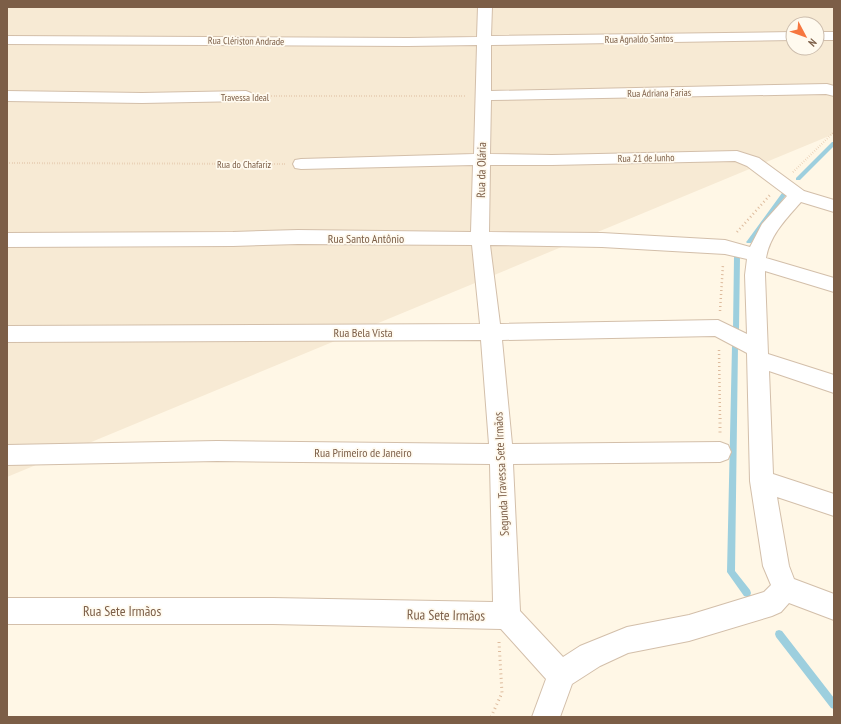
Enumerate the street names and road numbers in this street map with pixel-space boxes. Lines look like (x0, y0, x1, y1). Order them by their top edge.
street label: Rua Agnaldo Santos (605, 32, 674, 46)
street label: Rua Clériston Andrade (208, 34, 284, 48)
street label: Rua Adriana Farias (627, 86, 692, 100)
street label: Travessa Ideal (221, 91, 270, 104)
street label: Rua da Olária (473, 142, 489, 198)
street label: Rua 21 de Junho (617, 151, 675, 165)
street label: Rua do Chafariz (217, 158, 271, 171)
street label: Rua Santo Antônio (328, 231, 404, 246)
street label: Rua Bela Vista (333, 325, 393, 340)
street label: Segunda Travessa Sete Irmãos (490, 412, 512, 536)
street label: Rua Primeiro de Janeiro (314, 445, 412, 460)
street label: Rua Sete Irmãos (83, 602, 161, 620)
street label: Rua Sete Irmãos (407, 605, 486, 625)

